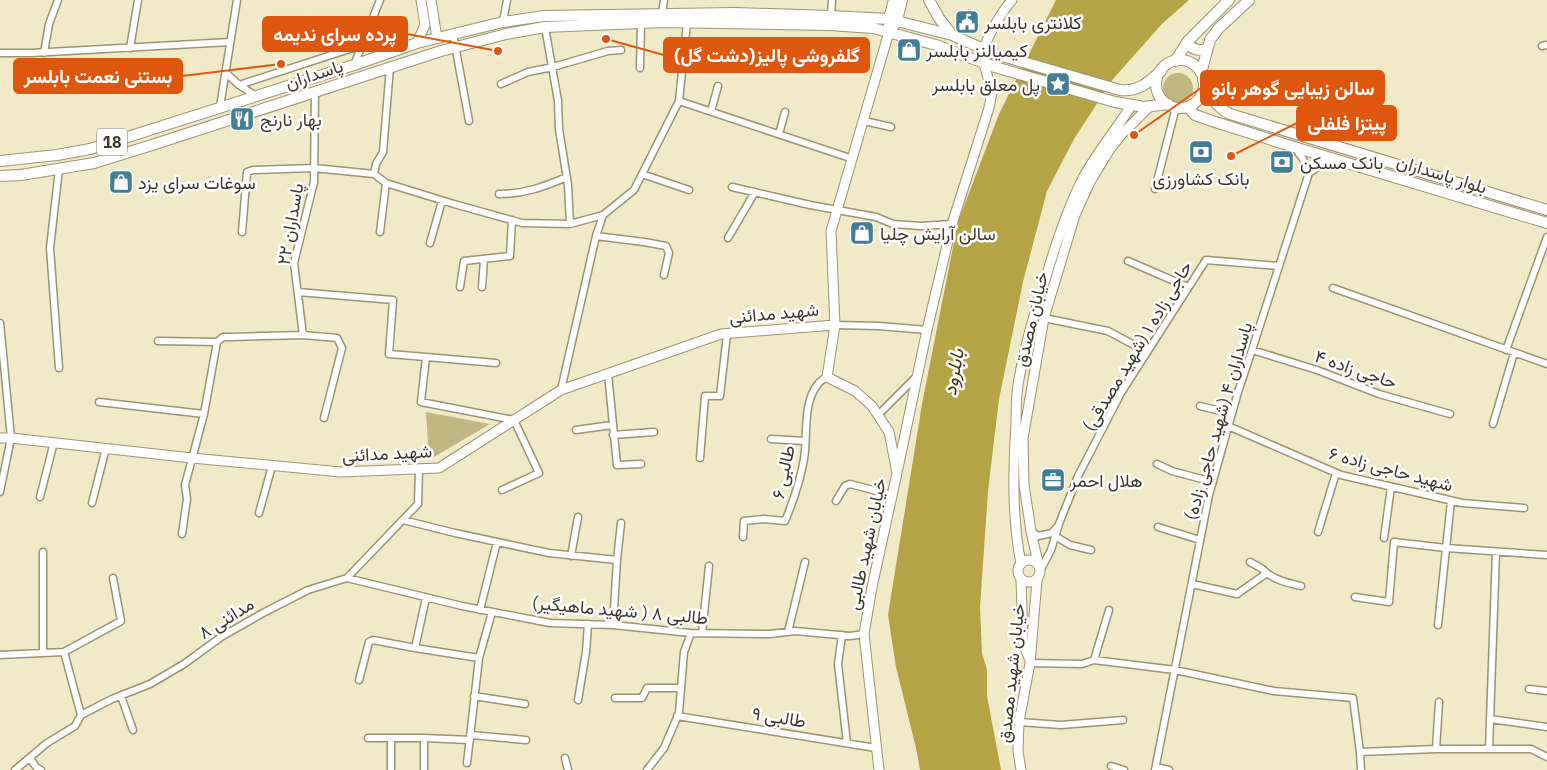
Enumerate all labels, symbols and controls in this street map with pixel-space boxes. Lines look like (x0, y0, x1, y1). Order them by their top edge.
public building icon: کلانتری بابلسر (954, 9, 980, 35)
place label: کلانتری بابلسر (983, 11, 1082, 34)
callout: پرده سرای ندیمه (263, 17, 407, 51)
text: پرده سرای ندیمه (273, 22, 397, 48)
shop icon: کیمیالنز بابلسر (896, 37, 922, 63)
callout: گلفروشی پالیز(دشت گل) (664, 38, 869, 72)
place label: کیمیالنز بابلسر (925, 39, 1028, 62)
text: گلفروشی پالیز(دشت گل) (674, 43, 860, 69)
street label: پاسداران (282, 54, 346, 95)
callout: بستنی نعمت بابلسر (14, 59, 182, 93)
text: بستنی نعمت بابلسر (23, 64, 172, 89)
place icon: پل معلق بابلسر (1045, 71, 1071, 97)
callout: سالن زیبایی گوهر بانو (1201, 71, 1384, 105)
place label: پل معلق بابلسر (931, 73, 1040, 97)
text: سالن زیبایی گوهر بانو (1212, 76, 1374, 101)
restaurant icon: بهار نارنج (229, 106, 255, 132)
callout: پیتزا فلفلی (1297, 106, 1396, 140)
place label: بهار نارنج (260, 108, 322, 132)
text: پیتزا فلفلی (1307, 111, 1387, 137)
road number: 18 (97, 128, 127, 156)
bank icon: بانک کشاورزی (1188, 139, 1214, 165)
bank icon: بانک مسکن (1269, 149, 1295, 175)
street label: بلوار پاسداران (1394, 149, 1490, 200)
place label: بانک مسکن (1300, 151, 1383, 174)
place label: بانک کشاورزی (1153, 167, 1250, 190)
shop icon: سوغات سرای یزد (108, 169, 134, 195)
place label: سوغات سرای یزد (138, 171, 256, 194)
street label: پاسداران ۲۲ (271, 181, 309, 267)
shop icon: سالن آرایش چلیا (849, 220, 875, 246)
place label: سالن آرایش چلیا (880, 222, 996, 246)
street label: حاجی زاده ۱ (شهید مصدقی) (1077, 257, 1197, 435)
street label: خیابان مصدق (1009, 269, 1053, 369)
street label: شهید مدائنی (728, 298, 820, 328)
street label: پاسداران ۴ (شهید حاجی زاده) (1179, 319, 1258, 523)
street label: حاجی زاده ۴ (1312, 344, 1400, 394)
water label: بابلرود (937, 345, 969, 397)
street label: شهید مدائنی (341, 439, 433, 467)
street label: شهید حاجی زاده ۶ (1326, 441, 1456, 497)
street label: طالبی ۶ (766, 443, 800, 501)
office icon: هلال احمر (1040, 467, 1066, 493)
place label: هلال احمر (1069, 469, 1143, 492)
street label: خیابان شهید طالبی (841, 476, 891, 612)
street label: طالبی ۸ ( شهید ماهیگیر) (531, 591, 709, 629)
street label: مدائنی ۸ (194, 592, 258, 644)
street label: خیابان شهید مصدق (992, 602, 1030, 744)
street label: طالبی ۹ (750, 701, 808, 733)

